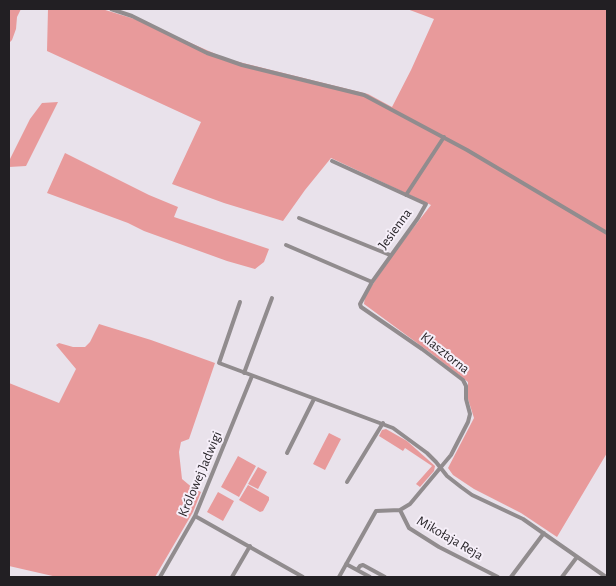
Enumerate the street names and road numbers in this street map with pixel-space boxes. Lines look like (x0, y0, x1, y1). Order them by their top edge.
street label: Jesienna (375, 205, 415, 253)
street label: Klasztorna (417, 329, 473, 377)
street label: Królowej Jadwigi (174, 429, 226, 519)
street label: Mikołaja Reja (414, 512, 486, 564)

